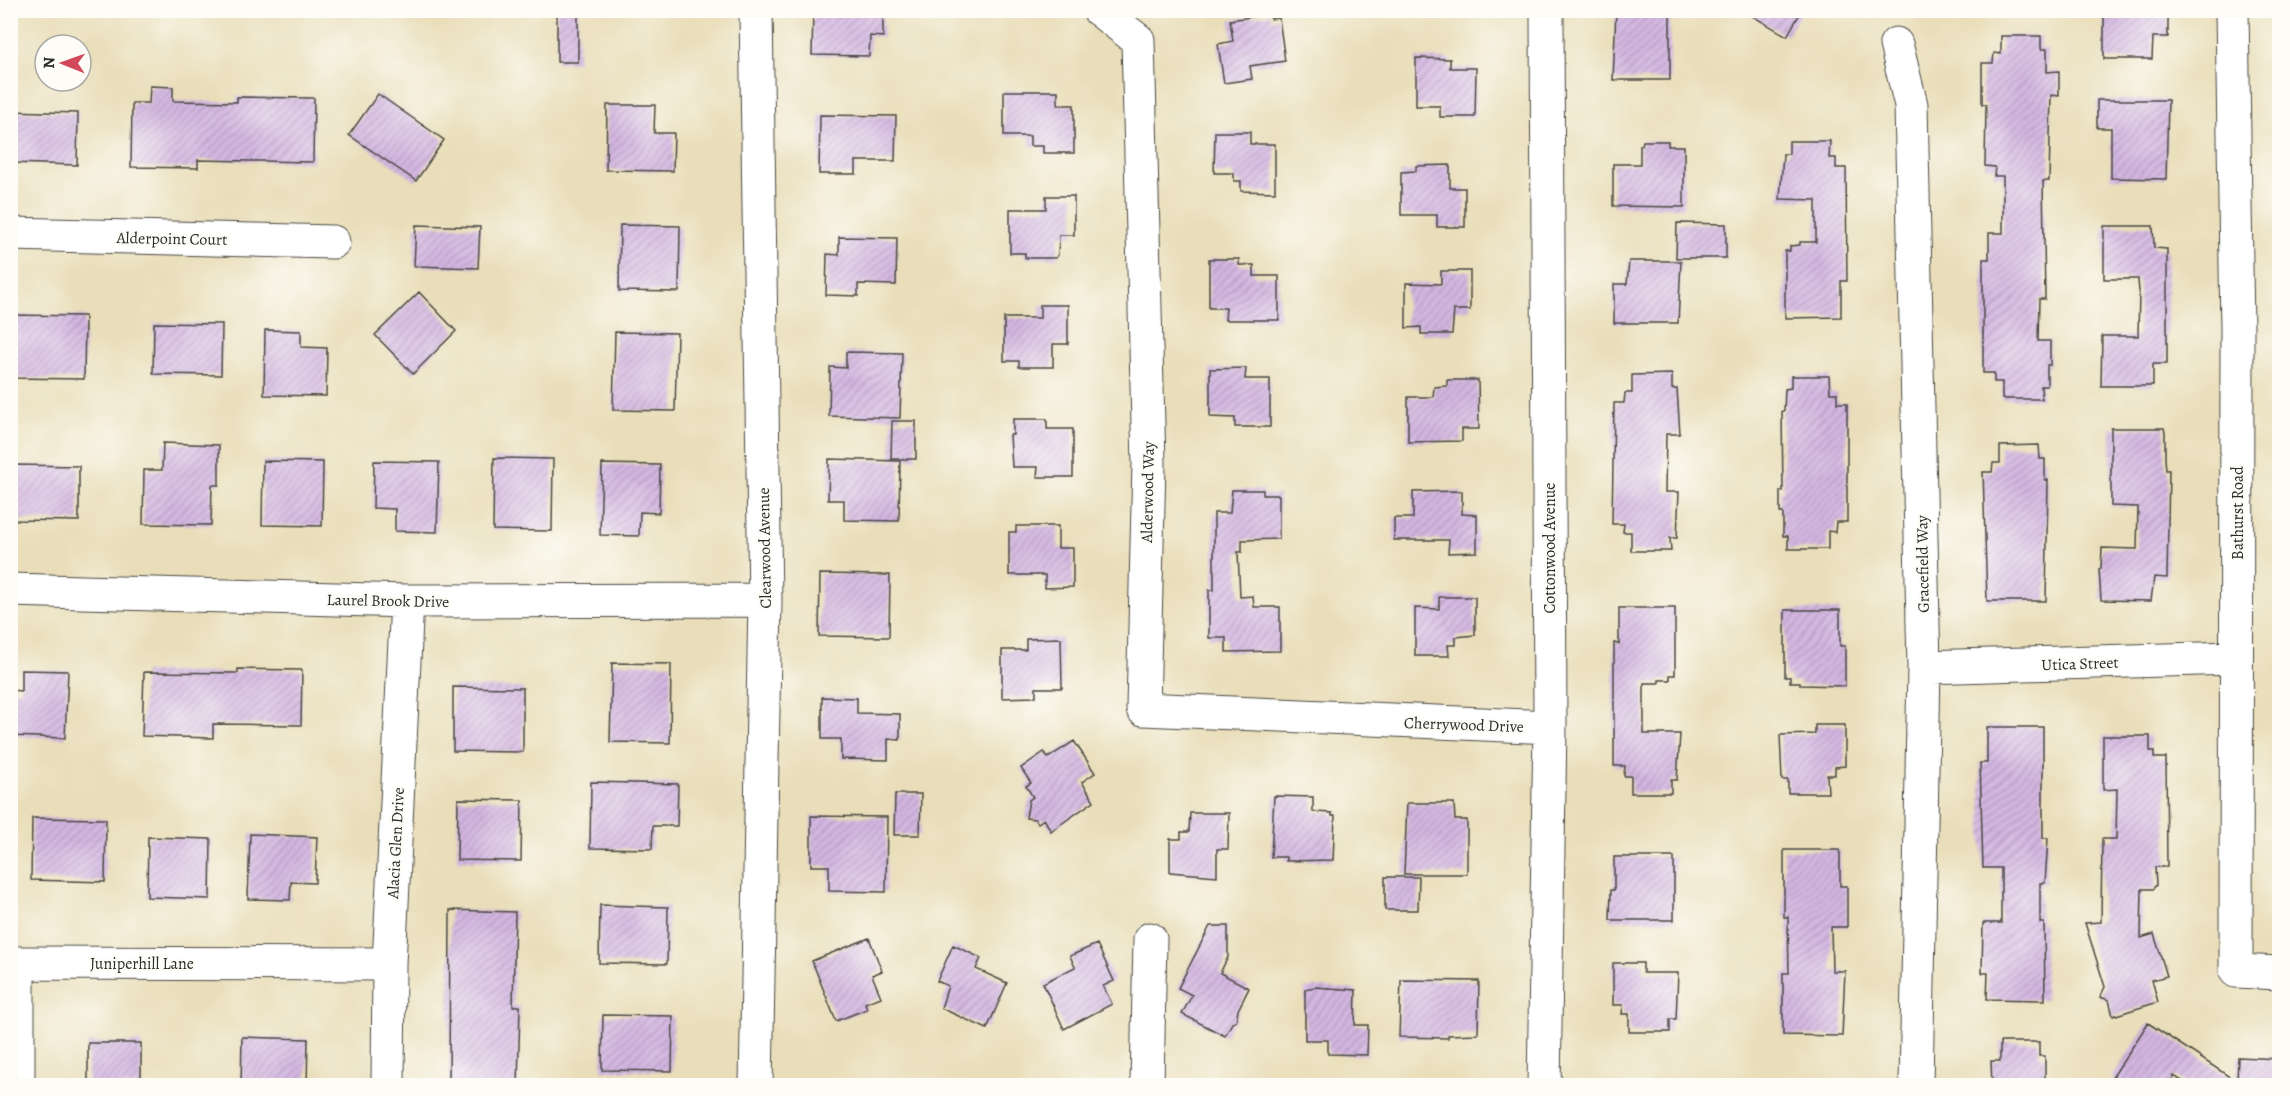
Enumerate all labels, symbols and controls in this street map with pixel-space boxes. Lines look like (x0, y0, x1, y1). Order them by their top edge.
north arrow (33, 33, 93, 93)
text: N (38, 56, 60, 69)
street label: Alderpoint Court (115, 227, 228, 251)
street label: Alderwood Way (1136, 440, 1160, 544)
street label: Bathurst Road (2227, 466, 2249, 560)
street label: Cottonwood Avenue (1539, 482, 1561, 614)
street label: Clearwood Avenue (753, 487, 777, 609)
street label: Gracefield Way (1911, 514, 1935, 613)
street label: Laurel Brook Drive (326, 589, 450, 613)
street label: Utica Street (2041, 652, 2119, 676)
street label: Cherrywood Drive (1404, 712, 1524, 738)
street label: Alacia Glen Drive (382, 787, 410, 900)
street label: Juniperhill Lane (90, 953, 194, 975)

